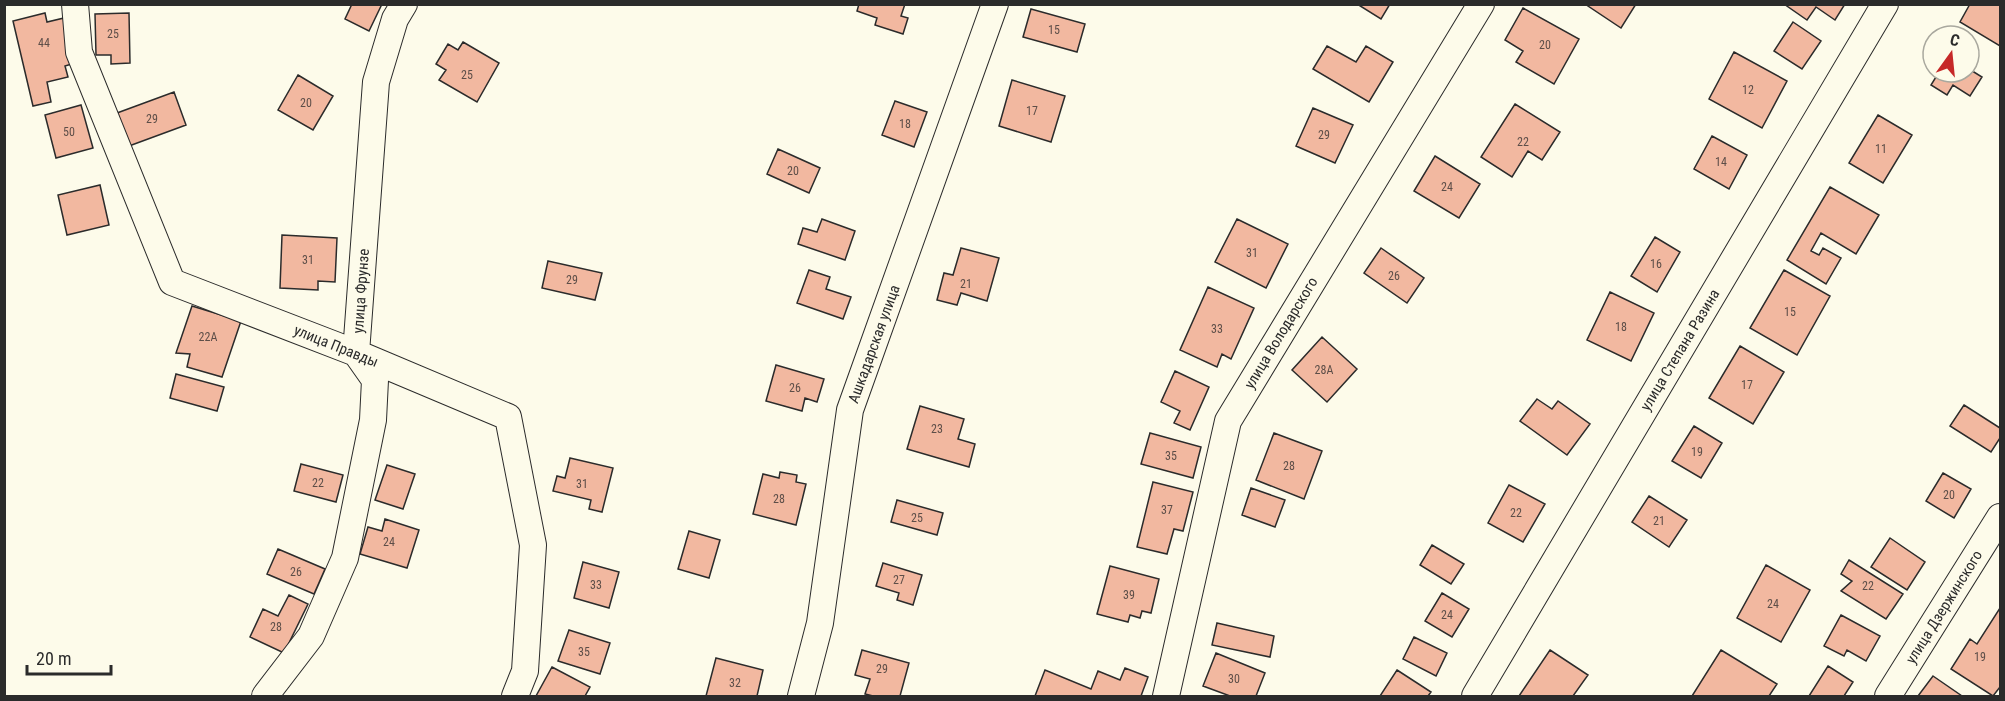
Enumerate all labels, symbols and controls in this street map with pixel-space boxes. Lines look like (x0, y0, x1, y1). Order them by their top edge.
house number: 15 (1048, 23, 1060, 37)
north arrow (1921, 24, 1981, 84)
house number: 25 (107, 27, 119, 41)
text: С (1948, 30, 1962, 50)
house number: 44 (38, 36, 50, 50)
house number: 20 (1539, 38, 1551, 52)
house number: 25 (461, 68, 473, 82)
house number: 12 (1742, 83, 1754, 97)
house number: 20 (300, 96, 312, 110)
house number: 17 (1026, 104, 1038, 118)
house number: 29 (146, 112, 158, 126)
house number: 18 (899, 117, 911, 131)
house number: 50 (63, 125, 75, 139)
house number: 29 (1318, 128, 1330, 142)
house number: 22 (1517, 135, 1529, 149)
house number: 11 (1875, 142, 1887, 156)
house number: 14 (1715, 155, 1727, 169)
house number: 20 (787, 164, 799, 178)
house number: 24 (1441, 180, 1453, 194)
house number: 31 (1246, 246, 1258, 260)
street label: улица Фрунзе (349, 248, 373, 334)
house number: 31 (302, 253, 314, 267)
house number: 16 (1650, 257, 1662, 271)
house number: 26 (1388, 269, 1400, 283)
house number: 29 (566, 273, 578, 287)
street label: улица Володарского (1241, 274, 1321, 392)
house number: 21 (960, 277, 972, 291)
street label: Ашкадарская улица (844, 282, 904, 406)
street label: улица Степана Разина (1637, 286, 1723, 414)
house number: 15 (1784, 305, 1796, 319)
house number: 18 (1615, 320, 1627, 334)
street label: улица Правды (291, 321, 381, 371)
house number: 33 (1211, 322, 1223, 336)
house number: 22А (199, 330, 217, 344)
house number: 28А (1315, 363, 1333, 377)
house number: 17 (1741, 378, 1753, 392)
house number: 26 (789, 381, 801, 395)
house number: 23 (931, 422, 943, 436)
house number: 19 (1691, 445, 1703, 459)
house number: 35 (1165, 449, 1177, 463)
house number: 28 (1283, 459, 1295, 473)
house number: 22 (312, 476, 324, 490)
house number: 31 (576, 477, 588, 491)
house number: 20 (1943, 488, 1955, 502)
house number: 28 (773, 492, 785, 506)
house number: 37 (1161, 503, 1173, 517)
house number: 22 (1510, 506, 1522, 520)
house number: 25 (911, 511, 923, 525)
house number: 21 (1653, 514, 1665, 528)
house number: 24 (383, 535, 395, 549)
street label: улица Дзержинского (1902, 547, 1986, 667)
house number: 26 (290, 565, 302, 579)
house number: 27 (893, 573, 905, 587)
house number: 33 (590, 578, 602, 592)
house number: 22 (1862, 579, 1874, 593)
house number: 39 (1123, 588, 1135, 602)
house number: 24 (1767, 597, 1779, 611)
house number: 24 (1441, 608, 1453, 622)
house number: 28 (270, 620, 282, 634)
scale bar (27, 638, 111, 676)
house number: 35 (578, 645, 590, 659)
text: 20 m (36, 648, 71, 669)
house number: 19 (1974, 650, 1986, 664)
house number: 29 (876, 662, 888, 676)
house number: 30 (1228, 672, 1240, 686)
house number: 32 (729, 676, 741, 690)

